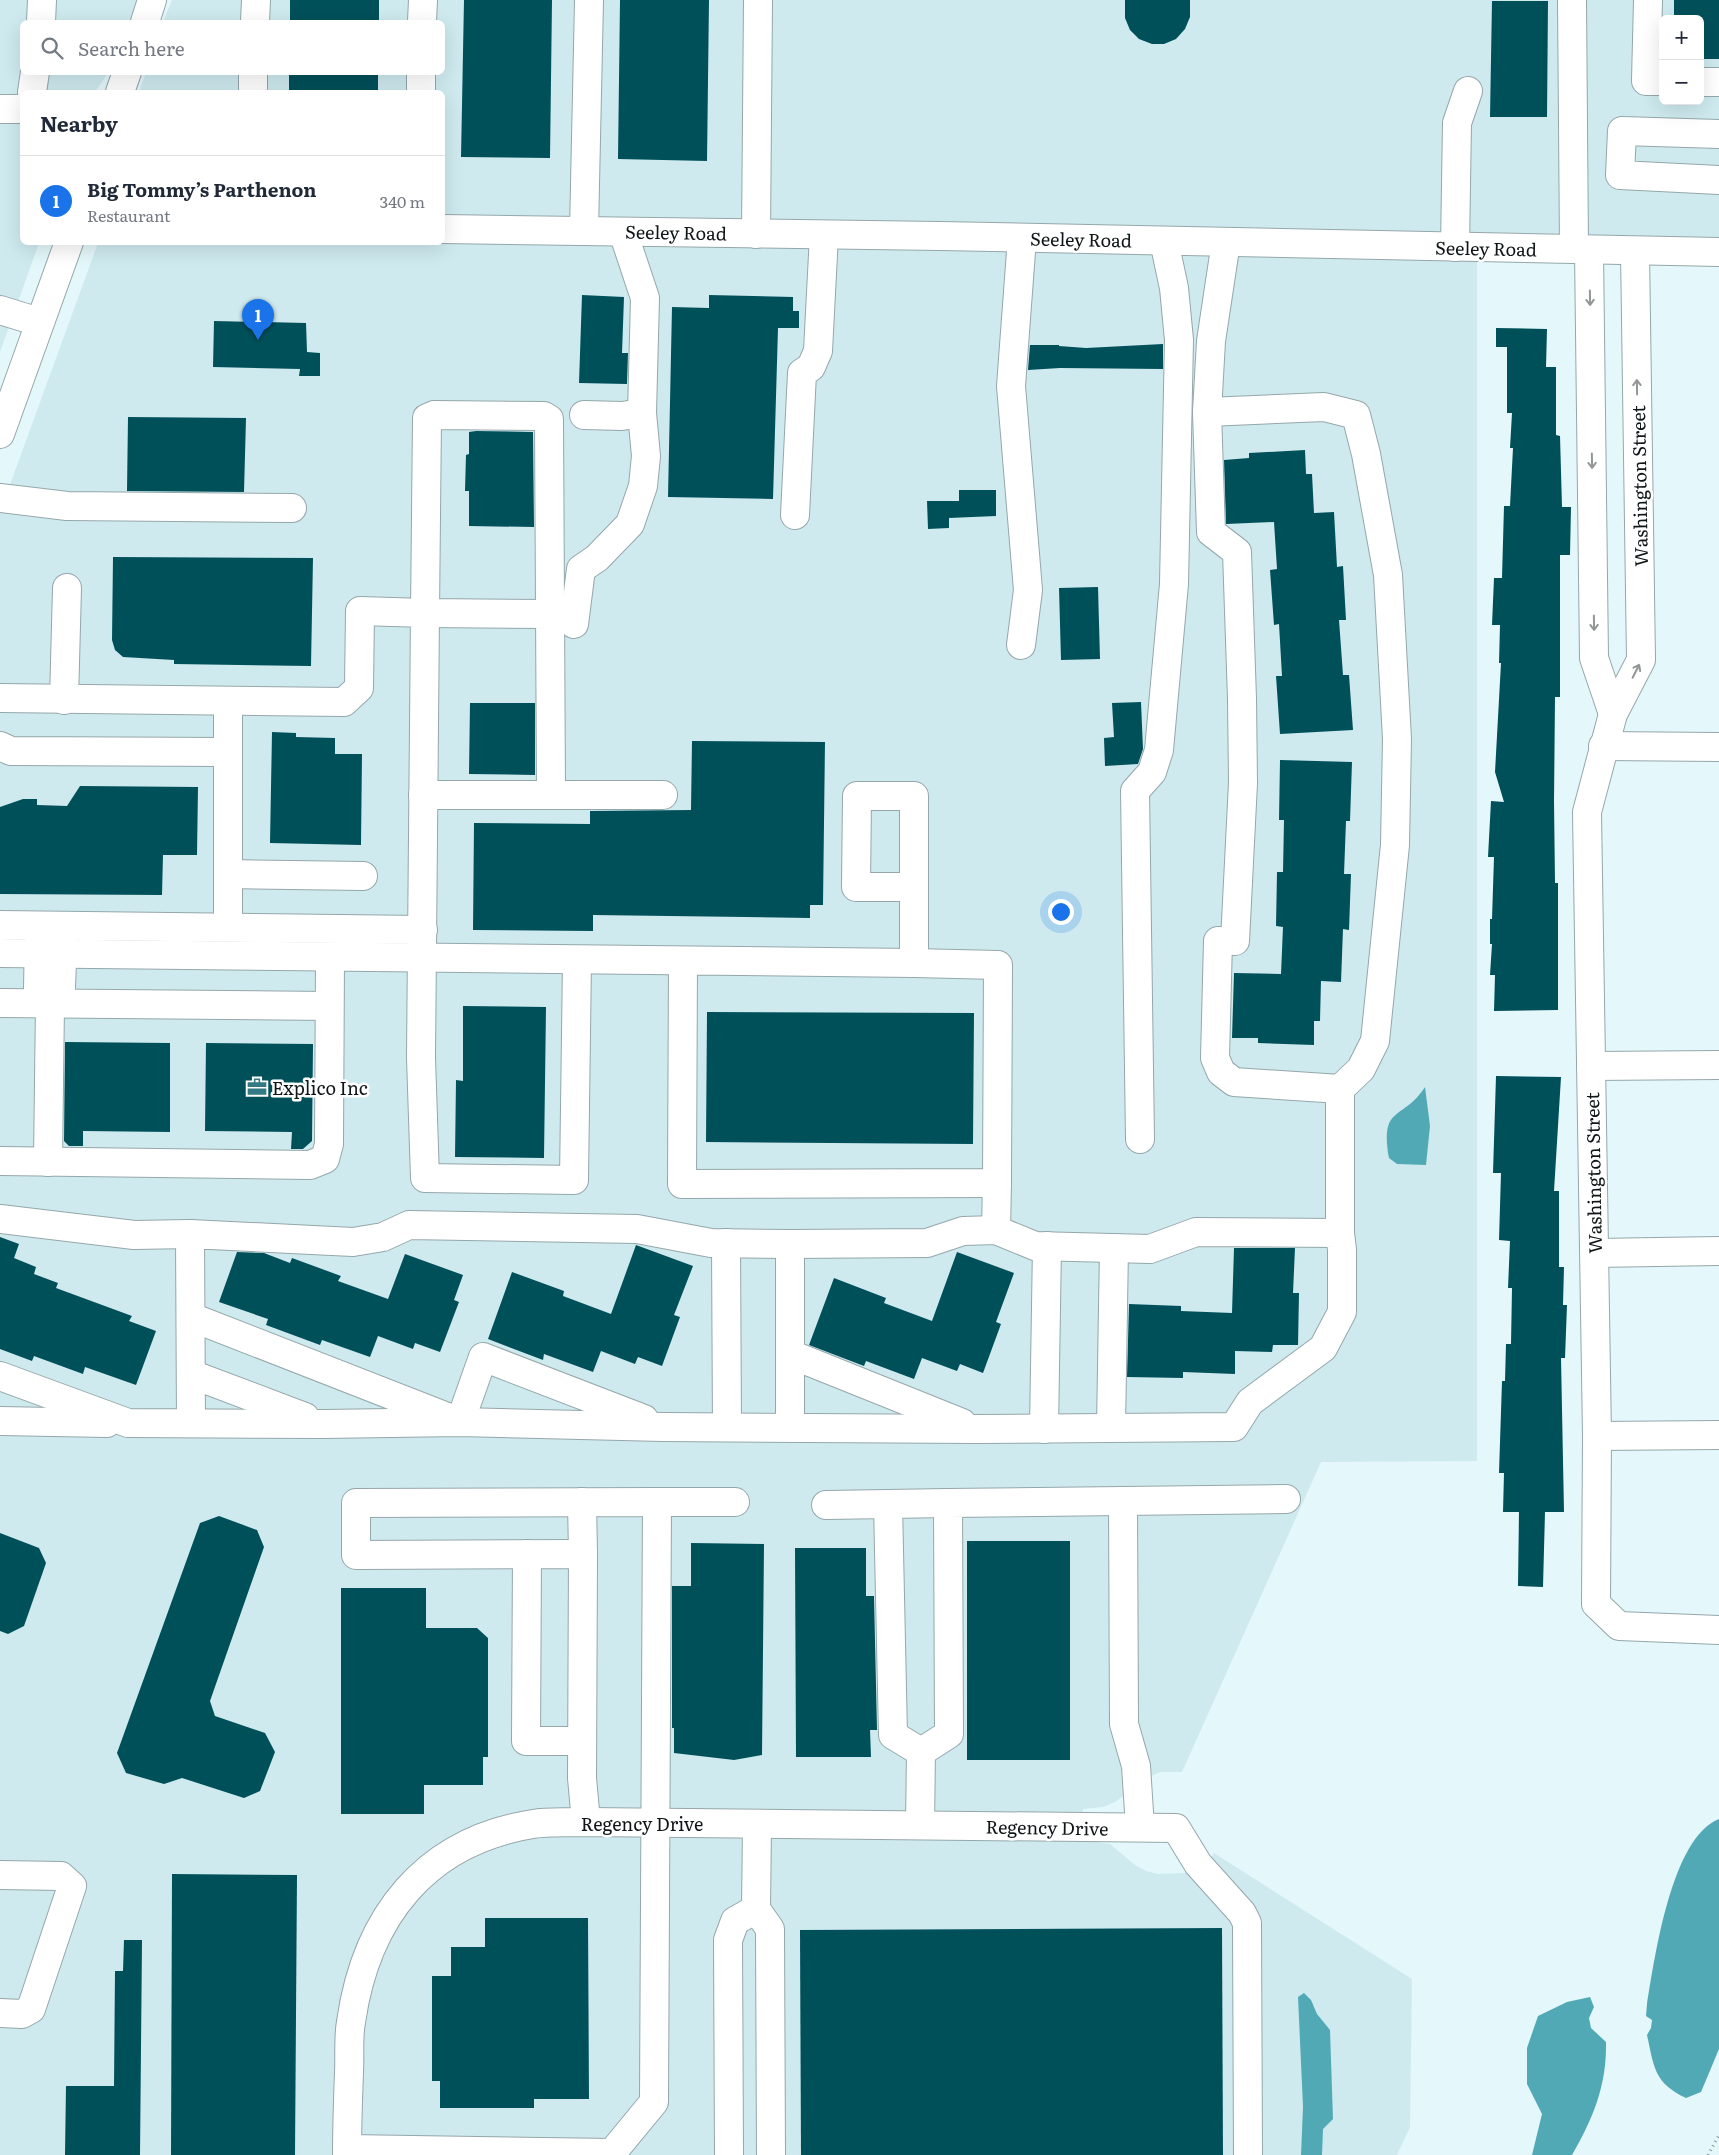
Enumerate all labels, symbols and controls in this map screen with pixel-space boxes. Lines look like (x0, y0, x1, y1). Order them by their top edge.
map controls (1659, 15, 1704, 105)
button: + (1659, 15, 1704, 60)
search box (20, 20, 445, 75)
icon: search (38, 34, 66, 62)
text: Search here (78, 34, 185, 62)
button: − (1659, 60, 1704, 105)
text: Nearby (40, 107, 118, 138)
text: Big Tommy’s Parthenon (87, 175, 316, 203)
text: 1 (53, 189, 59, 213)
text: 340 m (380, 189, 425, 213)
text: Restaurant (87, 203, 171, 227)
street label: Seeley Road (625, 218, 727, 246)
street label: Seeley Road (1030, 225, 1132, 253)
street label: Seeley Road (1435, 234, 1537, 262)
one-way arrow (1585, 290, 1594, 306)
pin: 1 (242, 299, 274, 340)
one-way arrow (1632, 380, 1642, 396)
street label: Washington Street (1624, 404, 1654, 567)
one-way arrow (1587, 452, 1597, 469)
one-way arrow (1589, 615, 1599, 631)
one-way arrow (1632, 664, 1641, 679)
your location (1048, 899, 1074, 925)
place label: Explico Inc (272, 1074, 368, 1101)
office icon: Explico Inc (246, 1076, 268, 1098)
street label: Washington Street (1578, 1091, 1608, 1254)
street label: Regency Drive (581, 1810, 703, 1837)
street label: Regency Drive (985, 1812, 1109, 1842)

